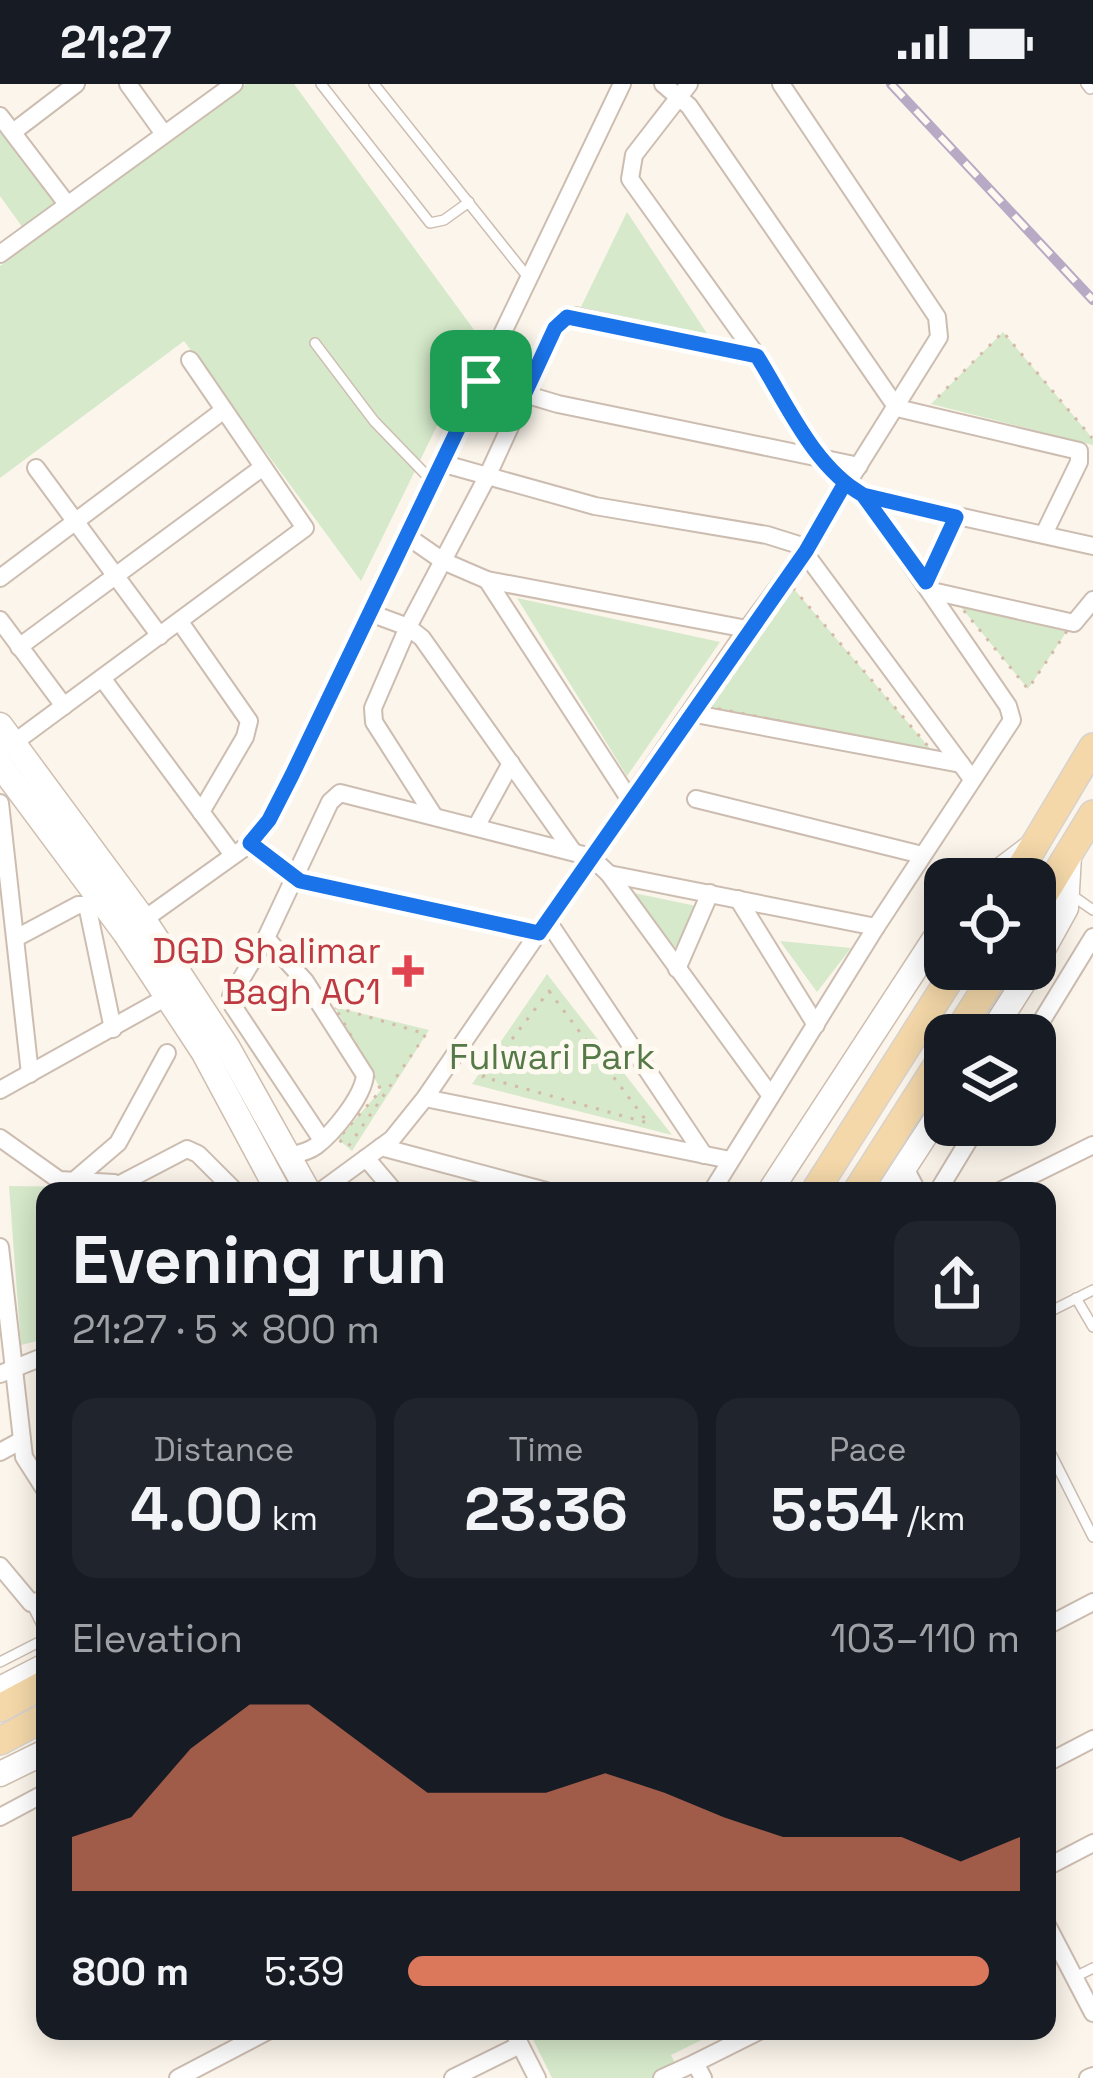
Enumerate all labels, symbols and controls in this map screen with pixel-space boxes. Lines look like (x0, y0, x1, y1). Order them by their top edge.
text: 21:27 (60, 14, 172, 71)
pin (430, 330, 532, 432)
icon: arrive (448, 348, 514, 414)
map controls (924, 858, 1056, 1146)
button: locate (924, 858, 1056, 990)
place label: DGD Shalimar Bagh AC1 (153, 928, 381, 1015)
marker: DGD Shalimar Bagh AC1 (392, 955, 424, 987)
button: layers (924, 1014, 1056, 1146)
park label: Fulwari Park (449, 1034, 655, 1080)
text: Evening run (72, 1218, 447, 1302)
button: share (894, 1221, 1020, 1347)
text: 21:27 · 5 × 800 m (72, 1305, 380, 1354)
text: Distance (154, 1429, 294, 1471)
text: Time (508, 1429, 584, 1471)
text: Pace (829, 1429, 907, 1471)
text: 4.00 (130, 1471, 263, 1548)
text: 23:36 (464, 1471, 628, 1548)
text: 5:54 (771, 1471, 899, 1548)
text: km (263, 1498, 318, 1540)
text: /km (899, 1498, 965, 1540)
text: Elevation (72, 1614, 243, 1663)
text: 103–110 m (830, 1614, 1020, 1663)
text: 800 m (72, 1947, 189, 1996)
text: 5:39 (264, 1947, 345, 1996)

